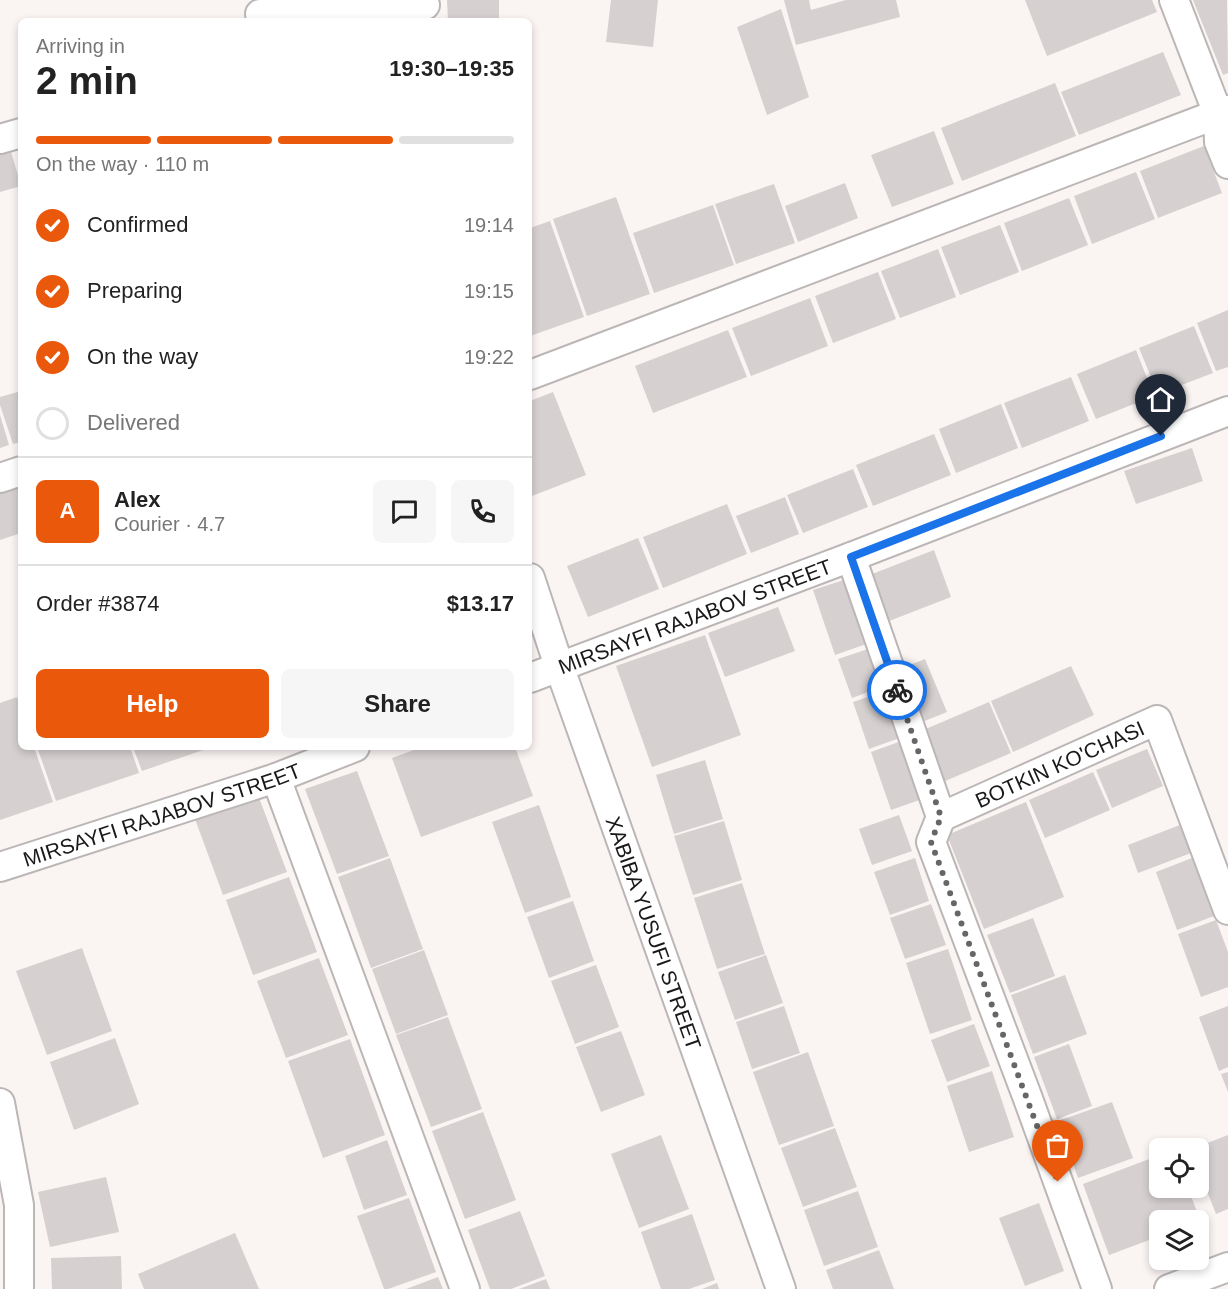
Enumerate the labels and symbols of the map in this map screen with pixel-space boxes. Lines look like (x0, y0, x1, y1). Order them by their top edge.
pin (1135, 374, 1186, 436)
street label: MIRSAYFI RAJABOV STREET (555, 554, 835, 678)
courier (867, 660, 927, 720)
street label: BOTKIN KO'CHASI (972, 716, 1148, 812)
street label: MIRSAYFI RAJABOV STREET (20, 758, 304, 870)
street label: XABIBA YUSUFI STREET (602, 813, 706, 1053)
pin (1032, 1120, 1083, 1182)

